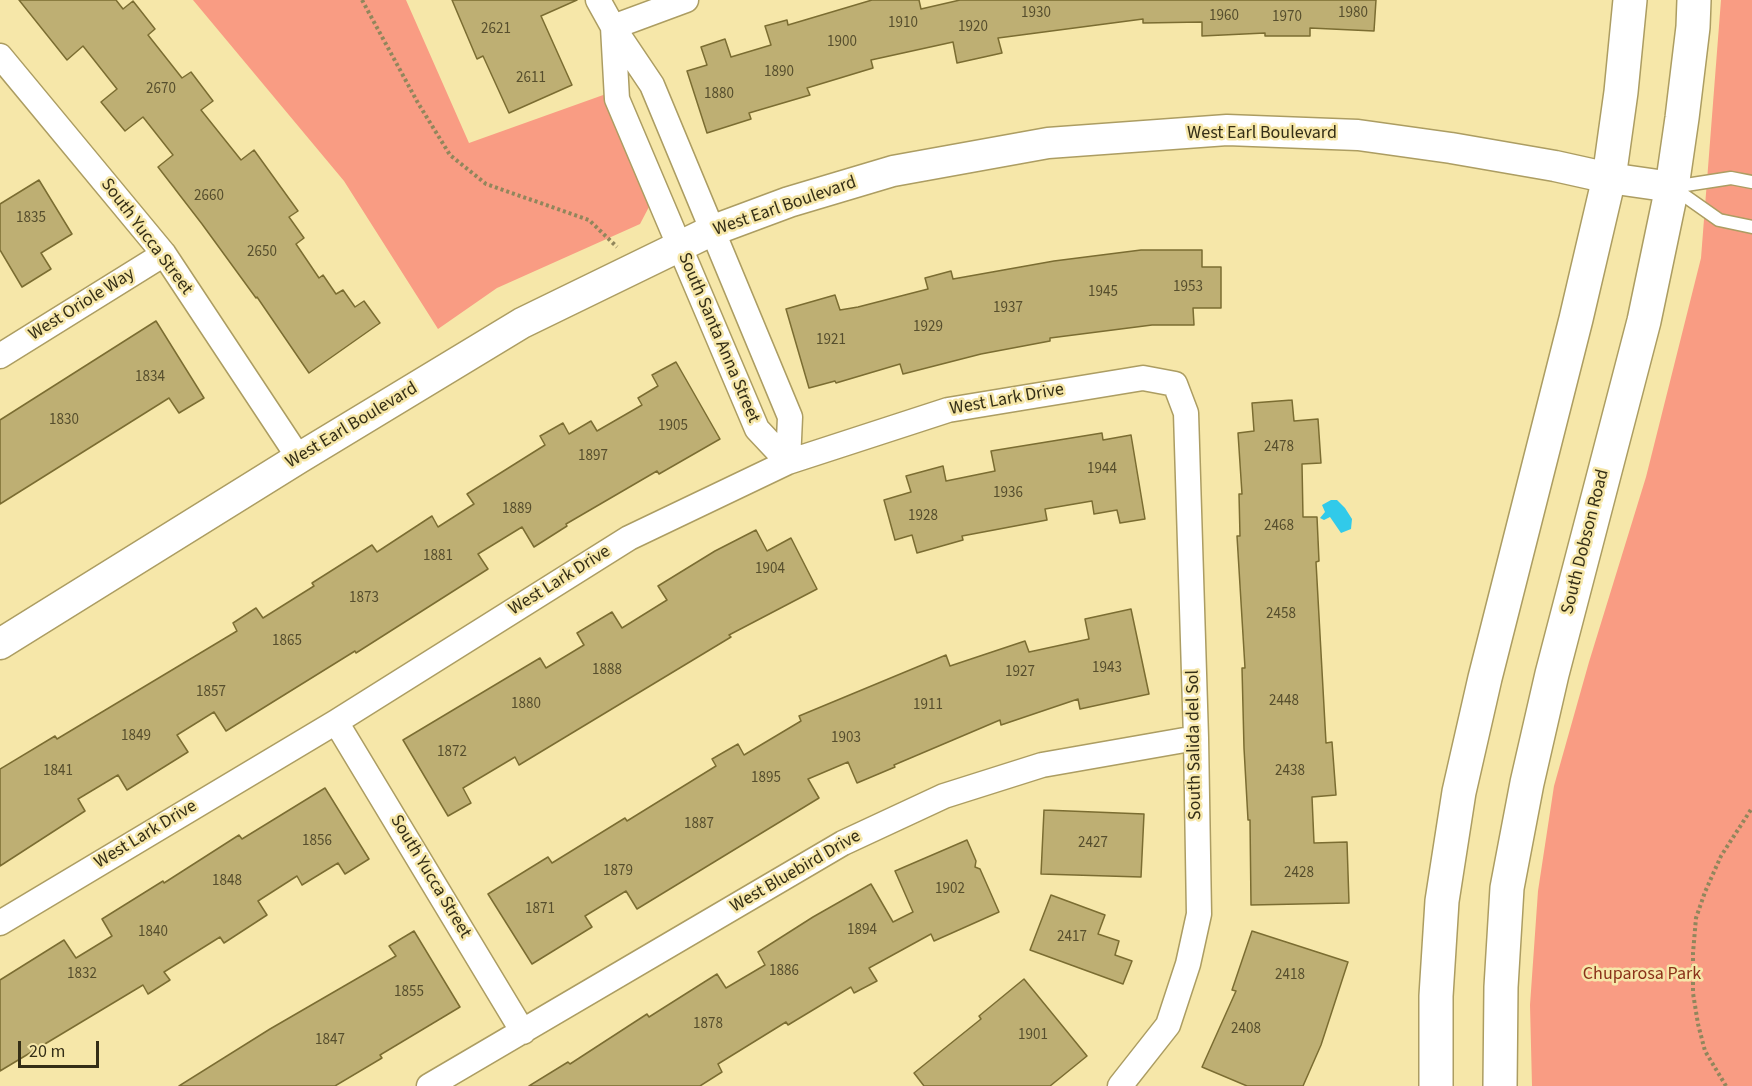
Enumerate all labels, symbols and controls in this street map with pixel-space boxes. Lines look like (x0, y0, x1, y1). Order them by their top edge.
house number: 1930 (1021, 5, 1051, 23)
house number: 1980 (1338, 5, 1368, 23)
house number: 1960 (1209, 8, 1239, 26)
house number: 1970 (1272, 9, 1302, 27)
house number: 1910 (888, 15, 918, 33)
house number: 1920 (958, 19, 988, 37)
house number: 2621 (481, 21, 511, 39)
house number: 1900 (827, 34, 857, 52)
house number: 1890 (764, 64, 794, 82)
house number: 2611 (516, 70, 546, 88)
house number: 2670 (146, 81, 176, 99)
house number: 1880 (704, 86, 734, 104)
street label: West Earl Boulevard (1187, 123, 1337, 145)
street label: West Earl Boulevard (711, 172, 859, 242)
street label: South Yucca Street (95, 175, 197, 299)
house number: 2660 (194, 188, 224, 206)
house number: 1835 (16, 210, 46, 228)
house number: 2650 (247, 244, 277, 262)
street label: South Santa Anna Street (672, 250, 764, 426)
street label: West Oriole Way (25, 264, 139, 346)
house number: 1953 (1173, 279, 1203, 297)
house number: 1945 (1088, 284, 1118, 302)
house number: 1937 (993, 300, 1023, 318)
house number: 1929 (913, 319, 943, 337)
house number: 1921 (816, 332, 846, 350)
house number: 1834 (135, 369, 165, 387)
street label: West Earl Boulevard (282, 378, 422, 474)
street label: West Lark Drive (948, 379, 1066, 421)
house number: 1830 (49, 412, 79, 430)
house number: 1905 (658, 418, 688, 436)
house number: 2478 (1264, 439, 1294, 457)
house number: 1897 (578, 448, 608, 466)
house number: 1944 (1087, 461, 1117, 479)
street label: South Dobson Road (1558, 467, 1614, 617)
house number: 1936 (993, 485, 1023, 503)
house number: 1889 (502, 501, 532, 519)
house number: 1928 (908, 508, 938, 526)
house number: 2468 (1264, 518, 1294, 536)
street label: West Lark Drive (505, 541, 615, 621)
house number: 1881 (423, 548, 453, 566)
house number: 1904 (755, 561, 785, 579)
house number: 1873 (349, 590, 379, 608)
house number: 2458 (1266, 606, 1296, 624)
house number: 1865 (272, 633, 302, 651)
house number: 1943 (1092, 660, 1122, 678)
house number: 1888 (592, 662, 622, 680)
house number: 1927 (1005, 664, 1035, 682)
street label: South Salida del Sol (1183, 670, 1207, 820)
house number: 1857 (196, 684, 226, 702)
house number: 2448 (1269, 693, 1299, 711)
house number: 1880 (511, 696, 541, 714)
house number: 1911 (913, 697, 943, 715)
house number: 1849 (121, 728, 151, 746)
house number: 1903 (831, 730, 861, 748)
house number: 1872 (437, 744, 467, 762)
house number: 1841 (43, 763, 73, 781)
house number: 2438 (1275, 763, 1305, 781)
house number: 1895 (751, 770, 781, 788)
street label: West Lark Drive (91, 796, 201, 874)
street label: South Yucca Street (385, 811, 475, 943)
house number: 1887 (684, 816, 714, 834)
street label: West Bluebird Drive (727, 826, 865, 918)
house number: 1856 (302, 833, 332, 851)
house number: 2427 (1078, 835, 1108, 853)
house number: 1879 (603, 863, 633, 881)
house number: 2428 (1284, 865, 1314, 883)
house number: 1848 (212, 873, 242, 891)
house number: 1902 (935, 881, 965, 899)
house number: 1871 (525, 901, 555, 919)
house number: 1894 (847, 922, 877, 940)
house number: 1840 (138, 924, 168, 942)
house number: 2417 (1057, 929, 1087, 947)
house number: 1886 (769, 963, 799, 981)
park label: Chuparosa Park (1583, 964, 1701, 986)
house number: 1832 (67, 966, 97, 984)
house number: 2418 (1275, 967, 1305, 985)
house number: 1855 (394, 984, 424, 1002)
house number: 1878 (693, 1016, 723, 1034)
house number: 2408 (1231, 1021, 1261, 1039)
house number: 1901 (1018, 1027, 1048, 1045)
scale bar (21, 1029, 102, 1067)
house number: 1847 (315, 1032, 345, 1050)
text: 20 m (29, 1039, 65, 1064)

